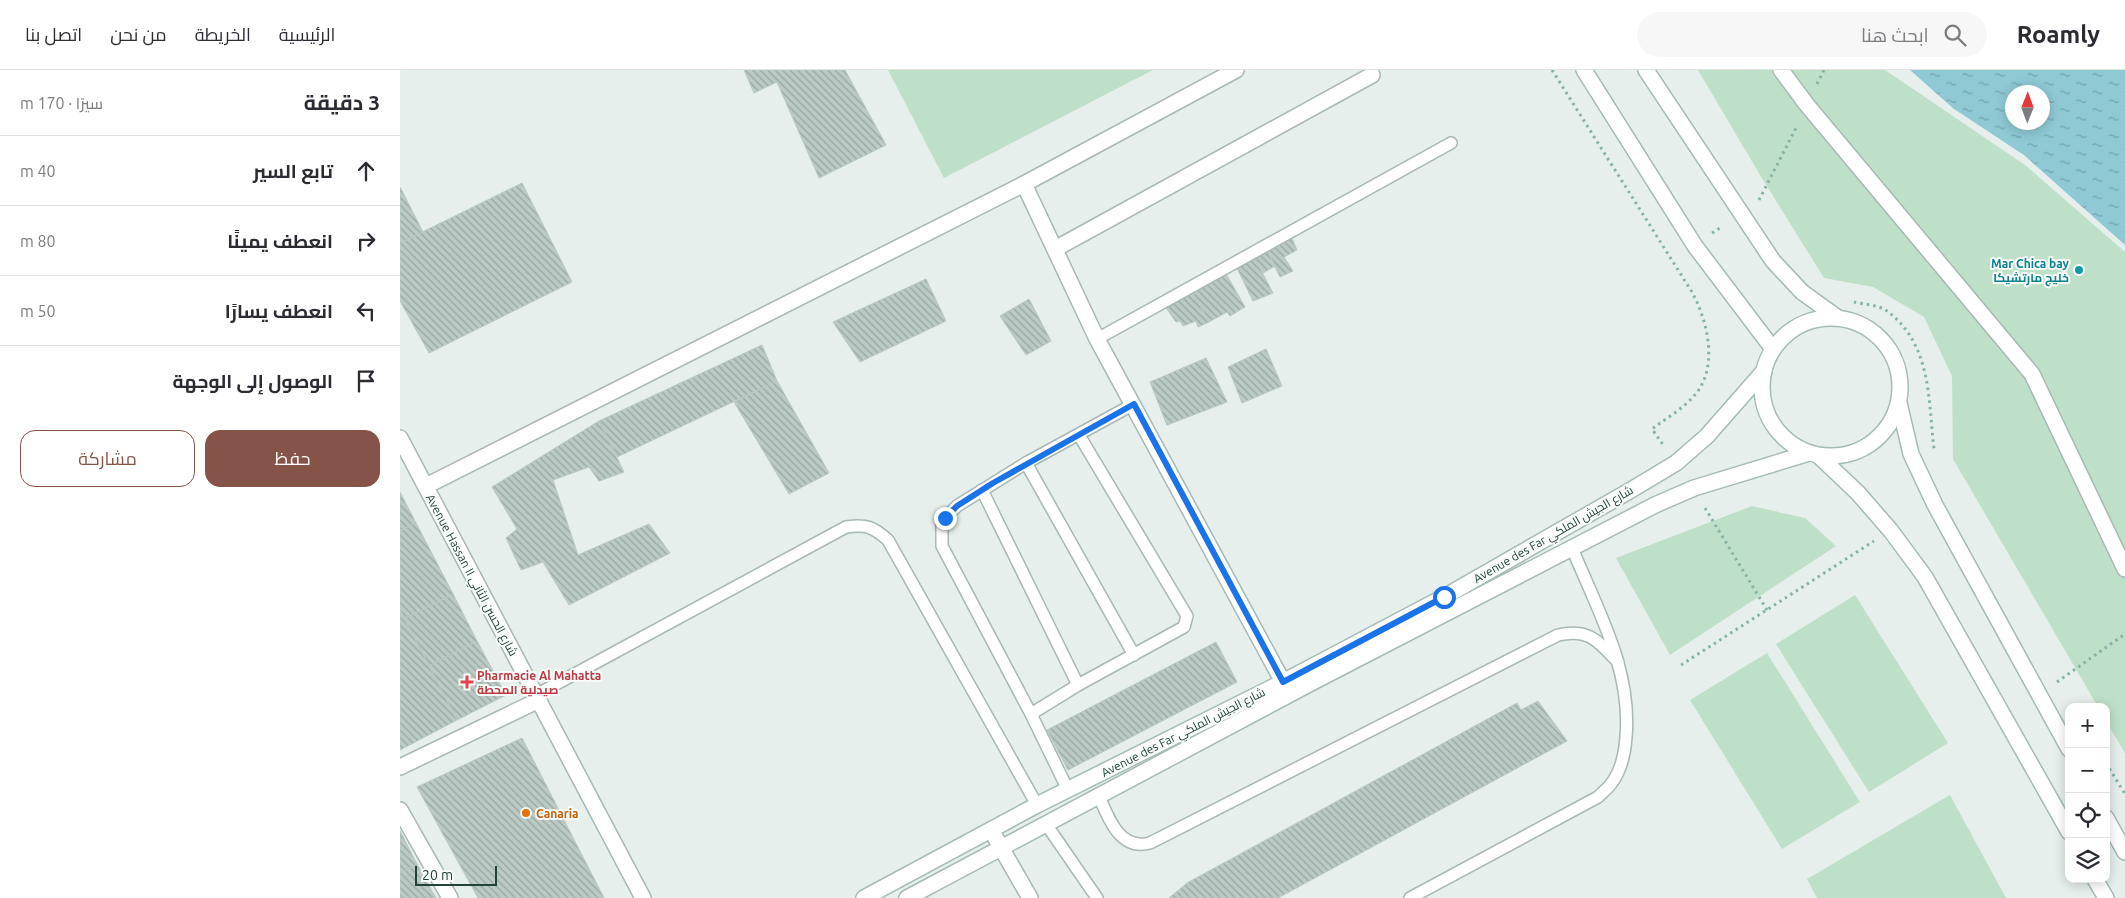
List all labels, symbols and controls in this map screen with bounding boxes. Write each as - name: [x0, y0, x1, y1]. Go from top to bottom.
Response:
- search box: [1637, 12, 1987, 57]
- icon: search: [1941, 21, 1969, 49]
- text: Roamly: [2017, 21, 2100, 48]
- text: اتصل بنا: [25, 24, 82, 44]
- text: من نحن: [110, 24, 167, 44]
- text: الخريطة: [195, 24, 251, 44]
- text: الرئيسية: [279, 24, 335, 44]
- text: ابحث هنا: [1861, 24, 1929, 46]
- north arrow: [2005, 85, 2050, 130]
- text: 3 دقيقة: [304, 90, 380, 114]
- text: سيرًا · 170 m: [20, 94, 103, 112]
- icon: ahead: [352, 157, 380, 185]
- text: تابع السير: [253, 160, 333, 182]
- text: 40 m: [20, 162, 56, 180]
- icon: right: [352, 227, 380, 255]
- text: انعطف يمينًا: [227, 230, 333, 252]
- text: 80 m: [20, 232, 56, 250]
- place label: Mar Chica bay خليج مارتشيكا: [1991, 257, 2070, 287]
- marker: Mar Chica bay خليج مارتشيكا: [2073, 264, 2085, 276]
- icon: left: [352, 297, 380, 325]
- text: انعطف يسارًا: [225, 300, 333, 322]
- text: 50 m: [20, 302, 56, 320]
- icon: arrive: [352, 367, 380, 395]
- text: الوصول إلى الوجهة: [173, 370, 333, 392]
- button: مشاركة: [20, 430, 195, 487]
- button: حفظ: [205, 430, 380, 487]
- street label: Avenue des Far شارع الجيش الملكي: [1471, 483, 1637, 589]
- street label: Avenue Hassan II شارع الحسن الثاني: [420, 492, 520, 660]
- route end: [934, 507, 957, 530]
- route start: [1433, 586, 1456, 609]
- place label: Pharmacie Al Mahatta صيدلية المحطة: [477, 669, 601, 697]
- marker: Pharmacie Al Mahatta صيدلية المحطة: [461, 676, 473, 688]
- street label: Avenue des Far شارع الجيش الملكي: [1099, 685, 1269, 783]
- map controls: [2065, 703, 2110, 883]
- button: +: [2065, 703, 2110, 748]
- button: −: [2065, 748, 2110, 793]
- button: locate: [2065, 793, 2110, 838]
- marker: Canaria: [520, 807, 532, 819]
- place label: Canaria: [536, 807, 579, 820]
- button: layers: [2065, 838, 2110, 883]
- scale bar: [415, 863, 498, 886]
- text: 20 m: [422, 867, 453, 883]

